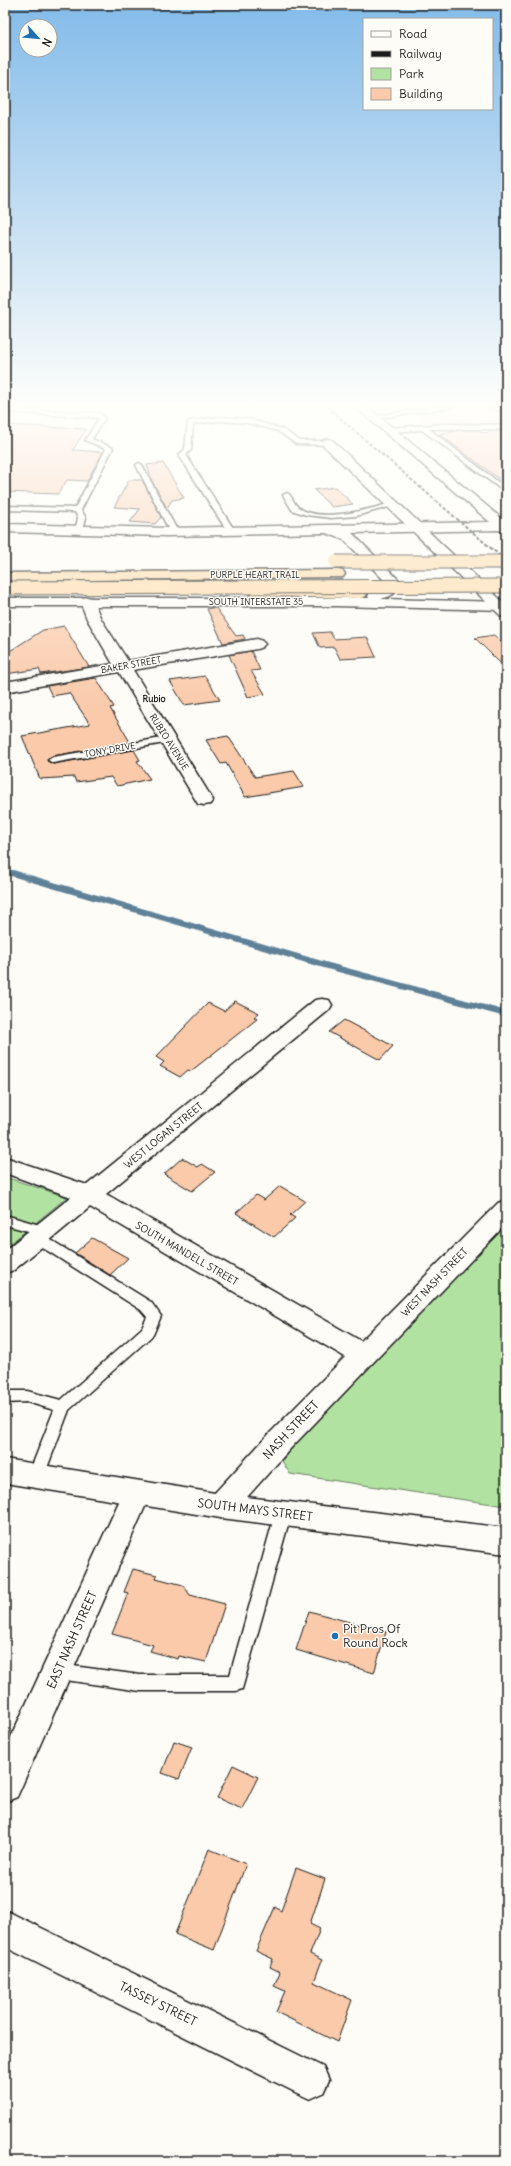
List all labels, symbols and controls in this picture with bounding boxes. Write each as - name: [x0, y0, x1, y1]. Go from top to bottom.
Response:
- north arrow: [18, 18, 58, 58]
- legend: [363, 18, 493, 110]
- text: Road: [399, 26, 427, 41]
- text: N: [39, 36, 55, 49]
- text: Railway: [399, 46, 442, 61]
- text: Park: [399, 66, 424, 81]
- text: Building: [399, 86, 443, 101]
- street label: PURPLE HEART TRAIL: [210, 569, 300, 580]
- street label: SOUTH INTERSTATE 35: [209, 596, 303, 607]
- street label: BAKER STREET: [100, 654, 162, 675]
- district label: Rubio: [143, 693, 165, 704]
- street label: RUBIO AVENUE: [148, 711, 191, 772]
- street label: TONY DRIVE: [83, 740, 136, 759]
- street label: WEST LOGAN STREET: [121, 1100, 205, 1171]
- street label: SOUTH MANDELL STREET: [133, 1219, 241, 1288]
- street label: WEST NASH STREET: [398, 1245, 471, 1319]
- street label: NASH STREET: [260, 1397, 322, 1462]
- street label: SOUTH MAYS STREET: [197, 1495, 314, 1524]
- street label: EAST NASH STREET: [43, 1589, 100, 1691]
- place label: Pit Pros Of Round Rock: [343, 1621, 408, 1650]
- marker: Pit Pros Of Round Rock: [330, 1631, 340, 1641]
- street label: TASSEY STREET: [117, 1978, 199, 2029]

